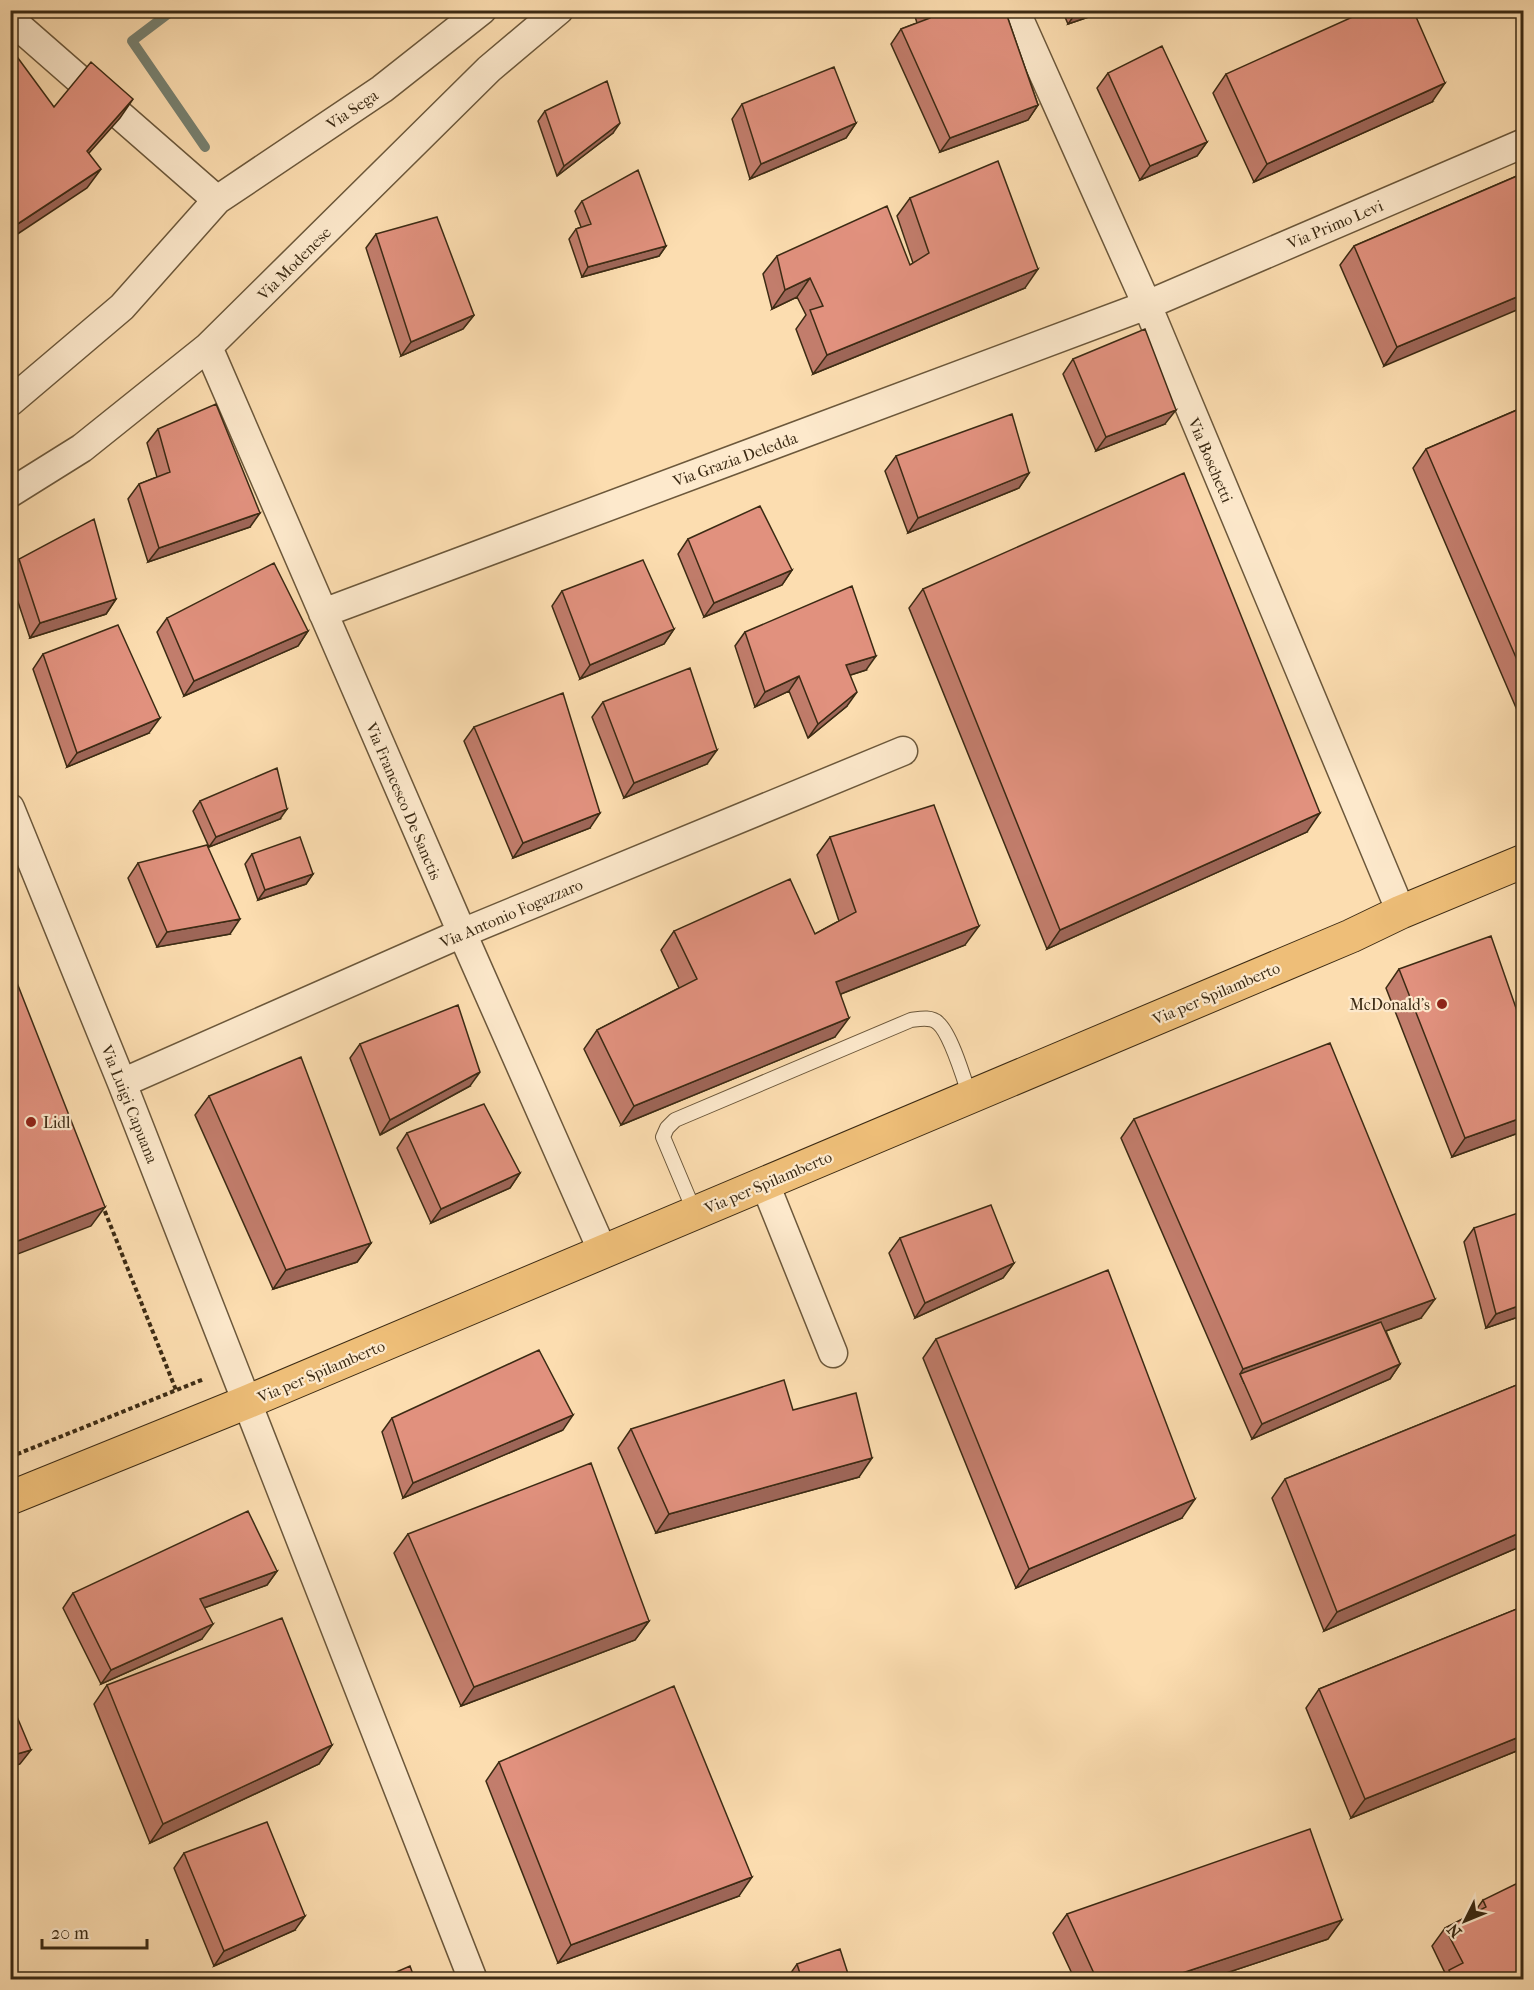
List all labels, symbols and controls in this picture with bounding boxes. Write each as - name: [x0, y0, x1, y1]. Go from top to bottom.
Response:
- street label: Via Sega: [322, 85, 382, 134]
- street label: Via Primo Levi: [1284, 196, 1386, 254]
- street label: Via Modenese: [253, 223, 335, 305]
- street label: Via Boschetti: [1184, 414, 1237, 506]
- street label: Via Grazia Deledda: [669, 428, 801, 491]
- street label: Via Francesco De Sanctis: [361, 719, 445, 883]
- street label: Via Antonio Fogazzaro: [436, 875, 586, 953]
- street label: Via per Spilamberto: [1149, 958, 1283, 1029]
- place label: McDonald's: [1349, 995, 1430, 1014]
- marker: McDonald's: [1435, 997, 1449, 1011]
- street label: Via Luigi Capuana: [97, 1041, 162, 1167]
- place label: Lidl: [43, 1113, 71, 1132]
- marker: Lidl: [24, 1115, 38, 1129]
- street label: Via per Spilamberto: [701, 1147, 835, 1218]
- street label: Via per Spilamberto: [254, 1336, 388, 1407]
- north arrow: [1435, 1891, 1495, 1951]
- scale bar: [42, 1912, 147, 1950]
- text: N: [1443, 1919, 1465, 1942]
- text: 20 m: [51, 1923, 89, 1944]

